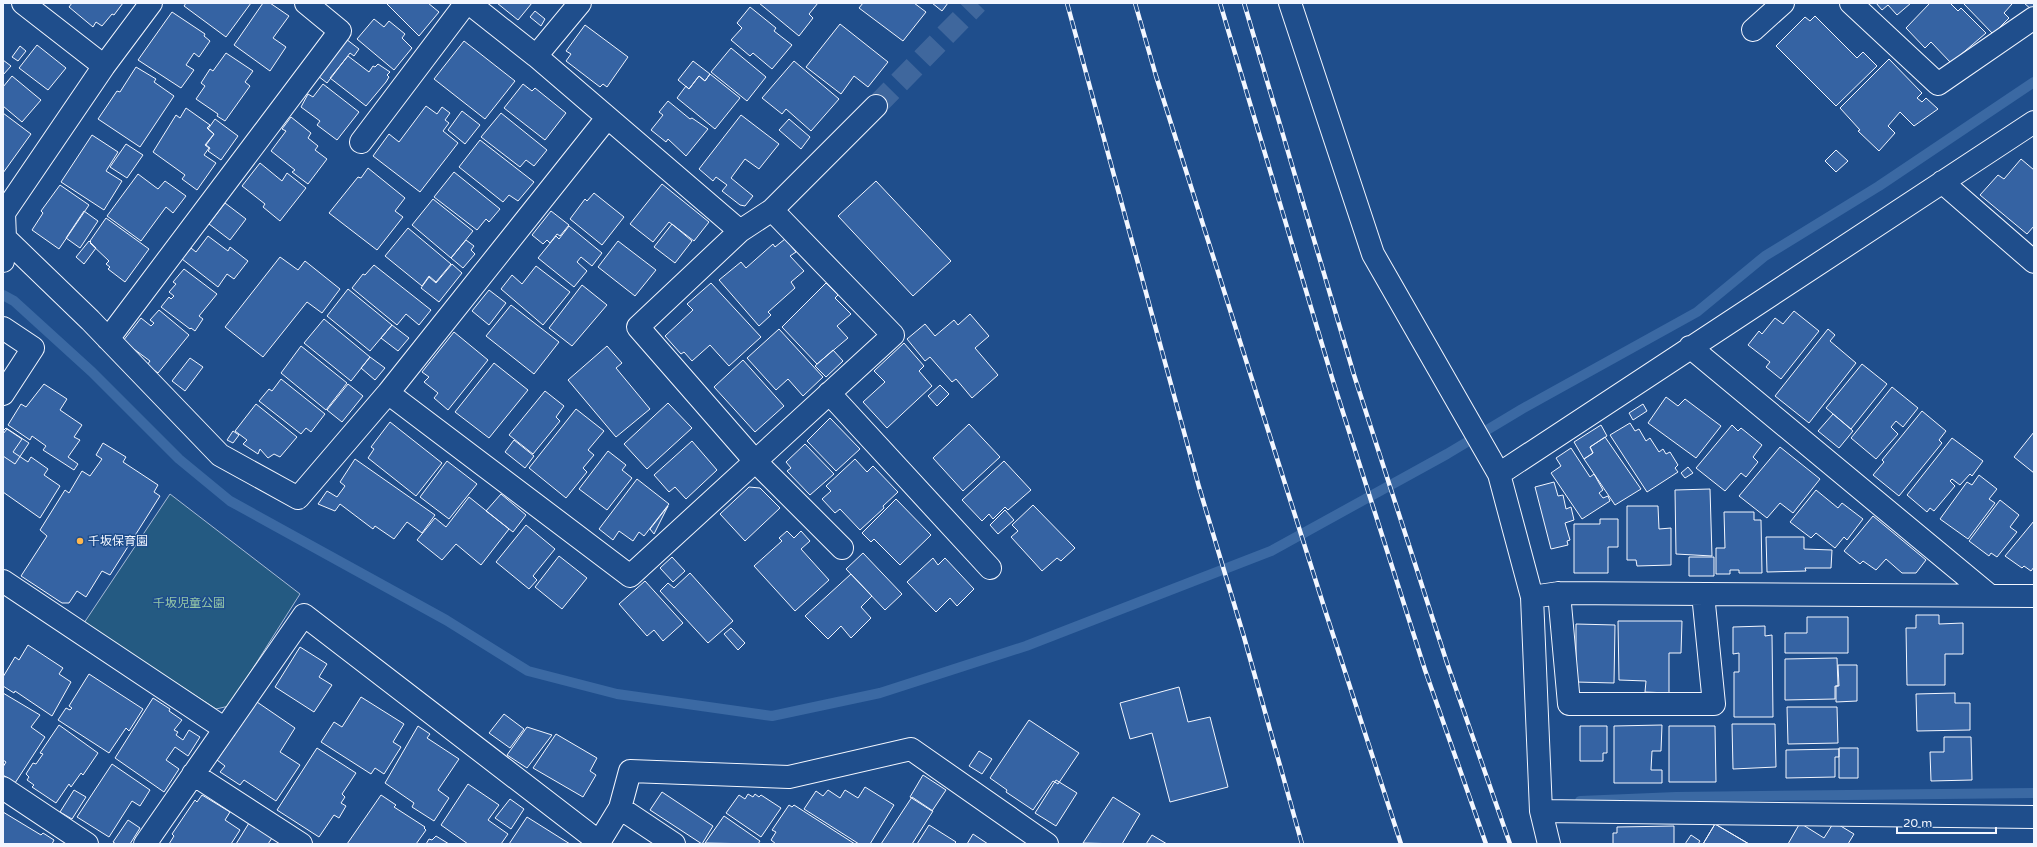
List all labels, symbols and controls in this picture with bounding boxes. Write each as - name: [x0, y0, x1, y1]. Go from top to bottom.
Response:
- place label: 千坂保育園: [88, 534, 148, 548]
- marker: 千坂保育園: [75, 536, 85, 546]
- park label: 千坂児童公園: [153, 596, 225, 610]
- scale bar: [1897, 809, 1996, 835]
- text: 20 m: [1903, 816, 1932, 830]

